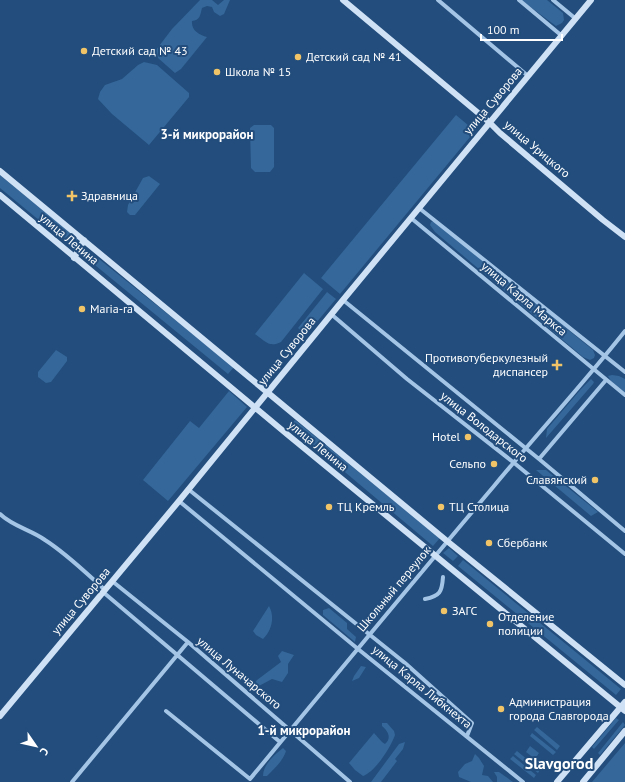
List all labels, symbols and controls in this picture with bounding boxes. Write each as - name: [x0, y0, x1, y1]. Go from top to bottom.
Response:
- scale bar: [481, 16, 562, 42]
- text: 100 m: [487, 22, 520, 37]
- place label: Детский сад № 43: [92, 43, 188, 58]
- marker: Детский сад № 43: [79, 46, 89, 56]
- place label: Детский сад № 41: [306, 49, 402, 64]
- marker: Детский сад № 41: [293, 52, 303, 62]
- place label: Школа № 15: [225, 64, 291, 79]
- street label: улица Суворова: [460, 64, 525, 137]
- marker: Школа № 15: [212, 67, 222, 77]
- street label: улица Урицкого: [501, 117, 573, 181]
- district label: 3-й микрорайон: [160, 126, 254, 143]
- place label: Здравница: [81, 188, 138, 203]
- marker: Здравница: [66, 190, 78, 202]
- street label: улица Ленина: [37, 210, 102, 268]
- street label: улица Карла Маркса: [478, 258, 570, 339]
- place label: Maria-ra: [90, 301, 133, 316]
- marker: Maria-ra: [77, 304, 87, 314]
- street label: улица Суворова: [255, 314, 319, 388]
- place label: Противотуберкулезный диспансер: [425, 350, 548, 379]
- marker: Противотуберкулезный диспансер: [551, 359, 563, 371]
- street label: улица Володарского: [438, 388, 531, 465]
- street label: улица Ленина: [285, 417, 351, 474]
- place label: Hotel: [432, 429, 460, 444]
- marker: Hotel: [463, 432, 473, 442]
- place label: Сельпо: [449, 456, 486, 471]
- marker: Сельпо: [489, 459, 499, 469]
- place label: Славянский: [526, 472, 587, 487]
- marker: Славянский: [590, 475, 600, 485]
- place label: ТЦ Кремль: [337, 499, 395, 514]
- place label: ТЦ Столица: [449, 499, 509, 514]
- marker: ТЦ Кремль: [324, 502, 334, 512]
- marker: ТЦ Столица: [436, 502, 446, 512]
- place label: Сбербанк: [497, 535, 548, 550]
- marker: Сбербанк: [484, 538, 494, 548]
- street label: Школьный переулок: [354, 543, 434, 634]
- street label: улица Суворова: [48, 564, 113, 637]
- place label: ЗАГС: [452, 603, 478, 618]
- marker: ЗАГС: [439, 606, 449, 616]
- place label: Отделение полиции: [498, 609, 554, 638]
- marker: Отделение полиции: [485, 619, 495, 629]
- street label: улица Луначарского: [194, 633, 285, 712]
- street label: улица Карла Либкнехта: [369, 642, 475, 731]
- place label: Администрация города Славгорода: [509, 694, 609, 723]
- marker: Администрация города Славгорода: [496, 704, 506, 714]
- district label: 1-й микрорайон: [257, 722, 351, 739]
- north arrow: [16, 726, 56, 766]
- text: С: [37, 745, 52, 758]
- district label: Slavgorod: [525, 753, 593, 773]

